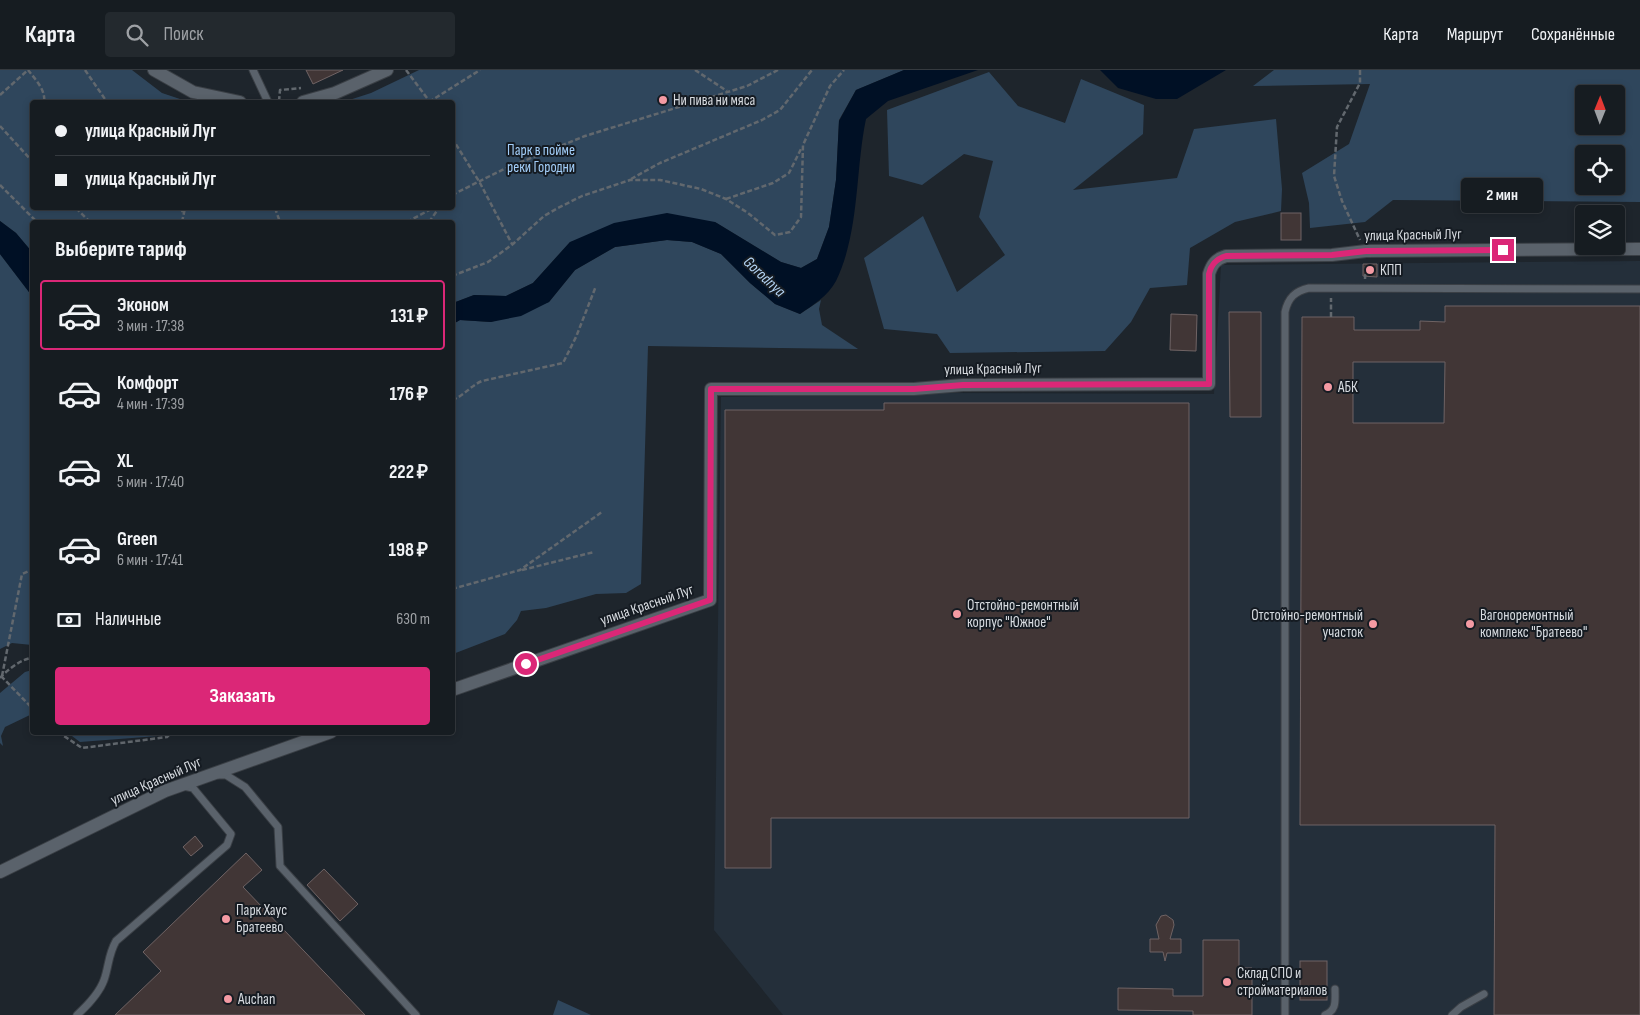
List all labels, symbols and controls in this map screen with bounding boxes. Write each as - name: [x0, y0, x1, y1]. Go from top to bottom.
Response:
- search box: [105, 12, 455, 57]
- text: Карта: [25, 20, 75, 49]
- icon: search: [123, 21, 151, 49]
- text: Поиск: [163, 23, 204, 46]
- text: Карта: [1383, 24, 1419, 45]
- text: Маршрут: [1447, 24, 1503, 45]
- text: Сохранённые: [1531, 24, 1615, 45]
- north arrow: [1575, 85, 1625, 135]
- map controls: [1575, 85, 1625, 255]
- place label: Ни пива ни мяса: [673, 91, 756, 110]
- marker: Ни пива ни мяса: [657, 94, 669, 106]
- text: улица Красный Луг: [85, 120, 216, 143]
- park label: Парк в пойме реки Городни: [507, 141, 575, 177]
- button: locate: [1575, 145, 1625, 195]
- text: улица Красный Луг: [85, 168, 216, 191]
- callout: 2 мин: [1462, 178, 1544, 212]
- text: 2 мин: [1486, 186, 1518, 205]
- button: layers: [1575, 205, 1625, 255]
- street label: улица Красный Луг: [1364, 225, 1462, 245]
- text: Выберите тариф: [55, 236, 187, 263]
- route end: [1492, 239, 1514, 261]
- water label: Gorodnya: [739, 253, 789, 302]
- place label: КПП: [1380, 261, 1402, 280]
- marker: КПП: [1364, 264, 1376, 276]
- icon: car: [57, 293, 102, 338]
- text: Эконом: [117, 294, 169, 317]
- text: 131 ₽: [391, 305, 428, 328]
- text: 3 мин · 17:38: [117, 317, 184, 336]
- street label: улица Красный Луг: [944, 359, 1042, 379]
- icon: car: [57, 371, 102, 416]
- text: Комфорт: [117, 372, 179, 395]
- place label: АБК: [1337, 378, 1358, 397]
- marker: АБК: [1322, 381, 1334, 393]
- text: 176 ₽: [389, 383, 428, 406]
- text: 4 мин · 17:39: [117, 395, 184, 414]
- icon: car: [57, 449, 102, 494]
- text: XL: [117, 450, 133, 473]
- text: 222 ₽: [389, 461, 428, 484]
- text: 5 мин · 17:40: [117, 473, 184, 492]
- icon: car: [57, 527, 102, 572]
- text: Green: [117, 528, 157, 551]
- text: 198 ₽: [389, 539, 428, 562]
- text: 6 мин · 17:41: [117, 551, 183, 570]
- street label: улица Красный Луг: [598, 580, 697, 630]
- place label: Отстойно-ремонтный корпус "Южное": [967, 596, 1079, 632]
- icon: cash: [55, 606, 83, 634]
- place label: Отстойно-ремонтный участок: [1251, 606, 1363, 642]
- place label: Вагоноремонтный комплекс "Братеево": [1480, 606, 1587, 642]
- text: Наличные: [95, 608, 161, 631]
- marker: Отстойно-ремонтный корпус "Южное": [951, 608, 963, 620]
- text: 630 m: [396, 610, 430, 629]
- marker: Отстойно-ремонтный участок: [1367, 618, 1379, 630]
- marker: Вагоноремонтный комплекс "Братеево": [1464, 618, 1476, 630]
- route start: [515, 653, 537, 675]
- button: Заказать: [55, 667, 430, 725]
- street label: улица Красный Луг: [108, 752, 205, 810]
- place label: Парк Хаус Братеево: [236, 901, 287, 937]
- marker: Парк Хаус Братеево: [220, 913, 232, 925]
- place label: Склад СПО и стройматериалов: [1237, 964, 1327, 1000]
- marker: Склад СПО и стройматериалов: [1221, 976, 1233, 988]
- place label: Auchan: [237, 990, 275, 1009]
- marker: Auchan: [222, 993, 234, 1005]

